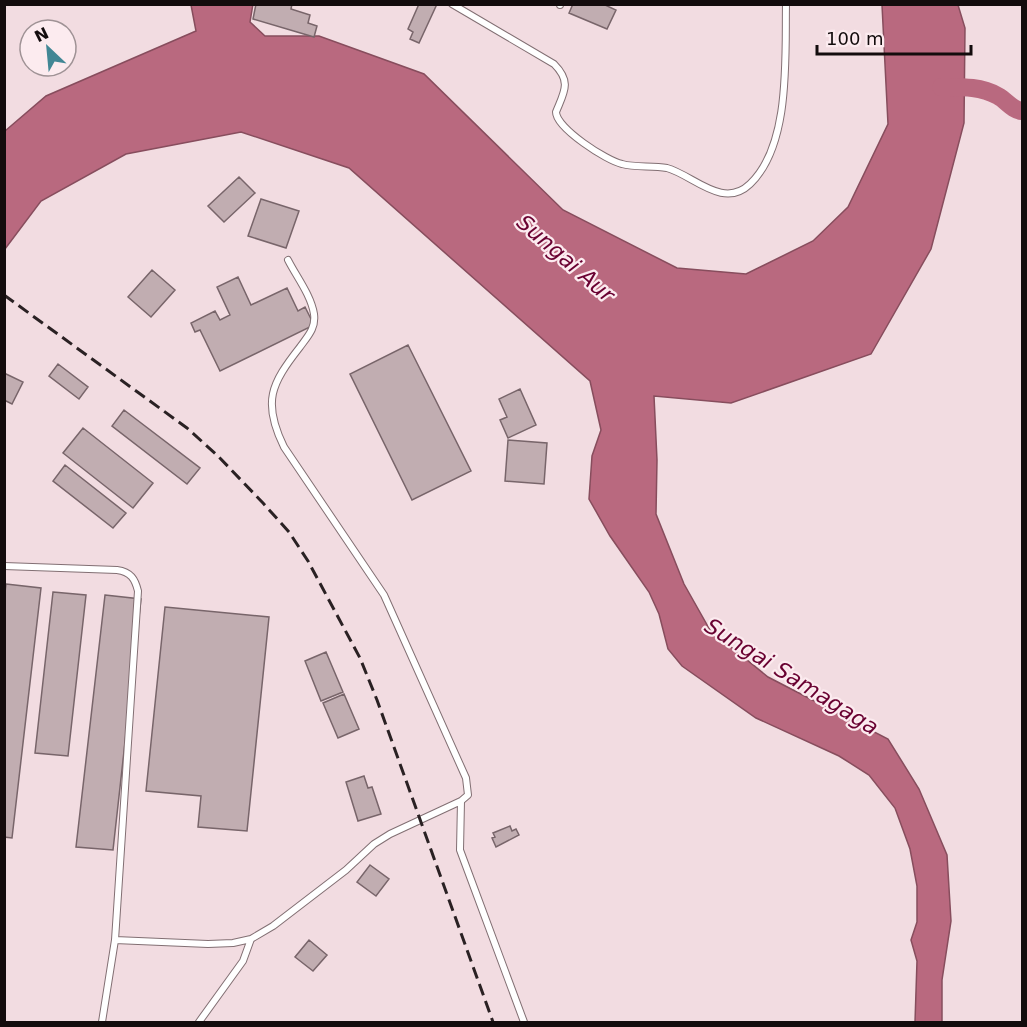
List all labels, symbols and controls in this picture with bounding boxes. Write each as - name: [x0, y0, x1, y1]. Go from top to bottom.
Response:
- north arrow: [18, 18, 78, 78]
- scale bar: [817, 18, 972, 56]
- text: N: [31, 23, 52, 46]
- text: 100 m: [826, 28, 884, 49]
- water label: Sungai Aur: [512, 209, 621, 309]
- water label: Sungai Samagaga: [700, 613, 883, 740]

